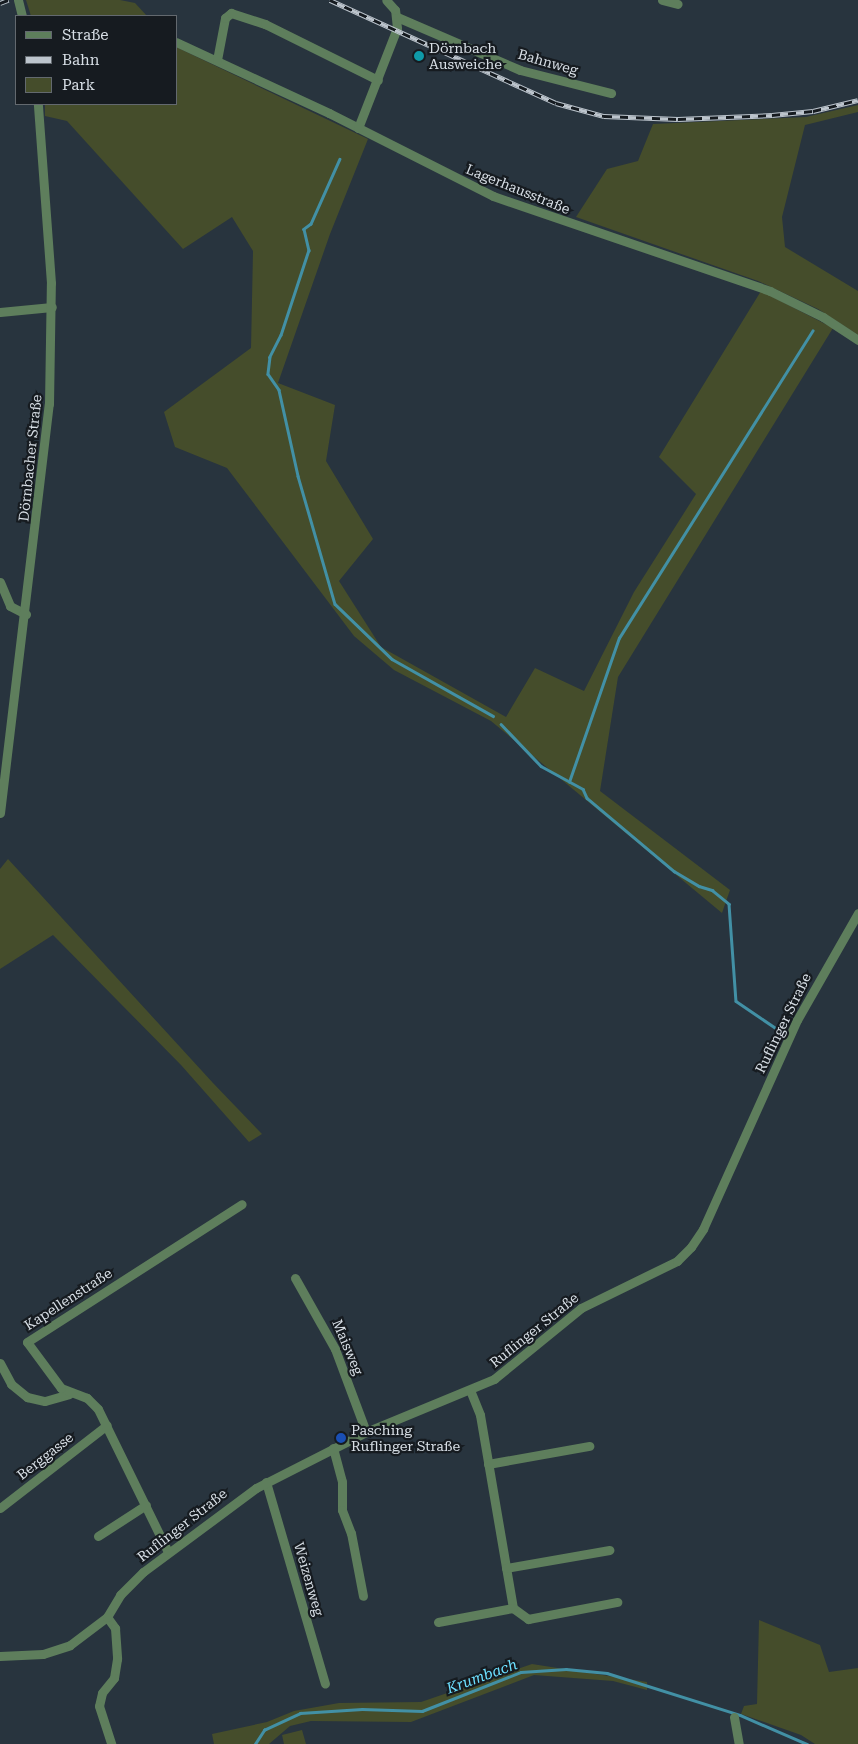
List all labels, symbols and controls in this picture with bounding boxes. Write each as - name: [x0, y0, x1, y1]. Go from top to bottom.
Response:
- legend: [15, 15, 178, 105]
- text: Straße: [62, 26, 109, 44]
- place label: Dörnbach Ausweiche: [429, 40, 502, 72]
- street label: Bahnweg: [516, 45, 580, 79]
- marker: Dörnbach Ausweiche: [413, 50, 425, 62]
- text: Bahn: [62, 51, 99, 69]
- text: Park: [62, 76, 95, 94]
- street label: Lagerhausstraße: [463, 160, 573, 218]
- street label: Dörnbacher Straße: [15, 394, 45, 522]
- street label: Ruflinger Straße: [752, 970, 814, 1076]
- street label: Kapellenstraße: [21, 1264, 115, 1334]
- street label: Ruflinger Straße: [486, 1289, 582, 1371]
- street label: Maisweg: [329, 1317, 367, 1377]
- place label: Pasching Ruflinger Straße: [351, 1422, 460, 1454]
- street label: Berggasse: [13, 1429, 77, 1483]
- marker: Pasching Ruflinger Straße: [335, 1432, 347, 1444]
- street label: Ruflinger Straße: [134, 1485, 230, 1565]
- street label: Weizenweg: [290, 1540, 328, 1618]
- water label: Krumbach: [444, 1656, 520, 1698]

